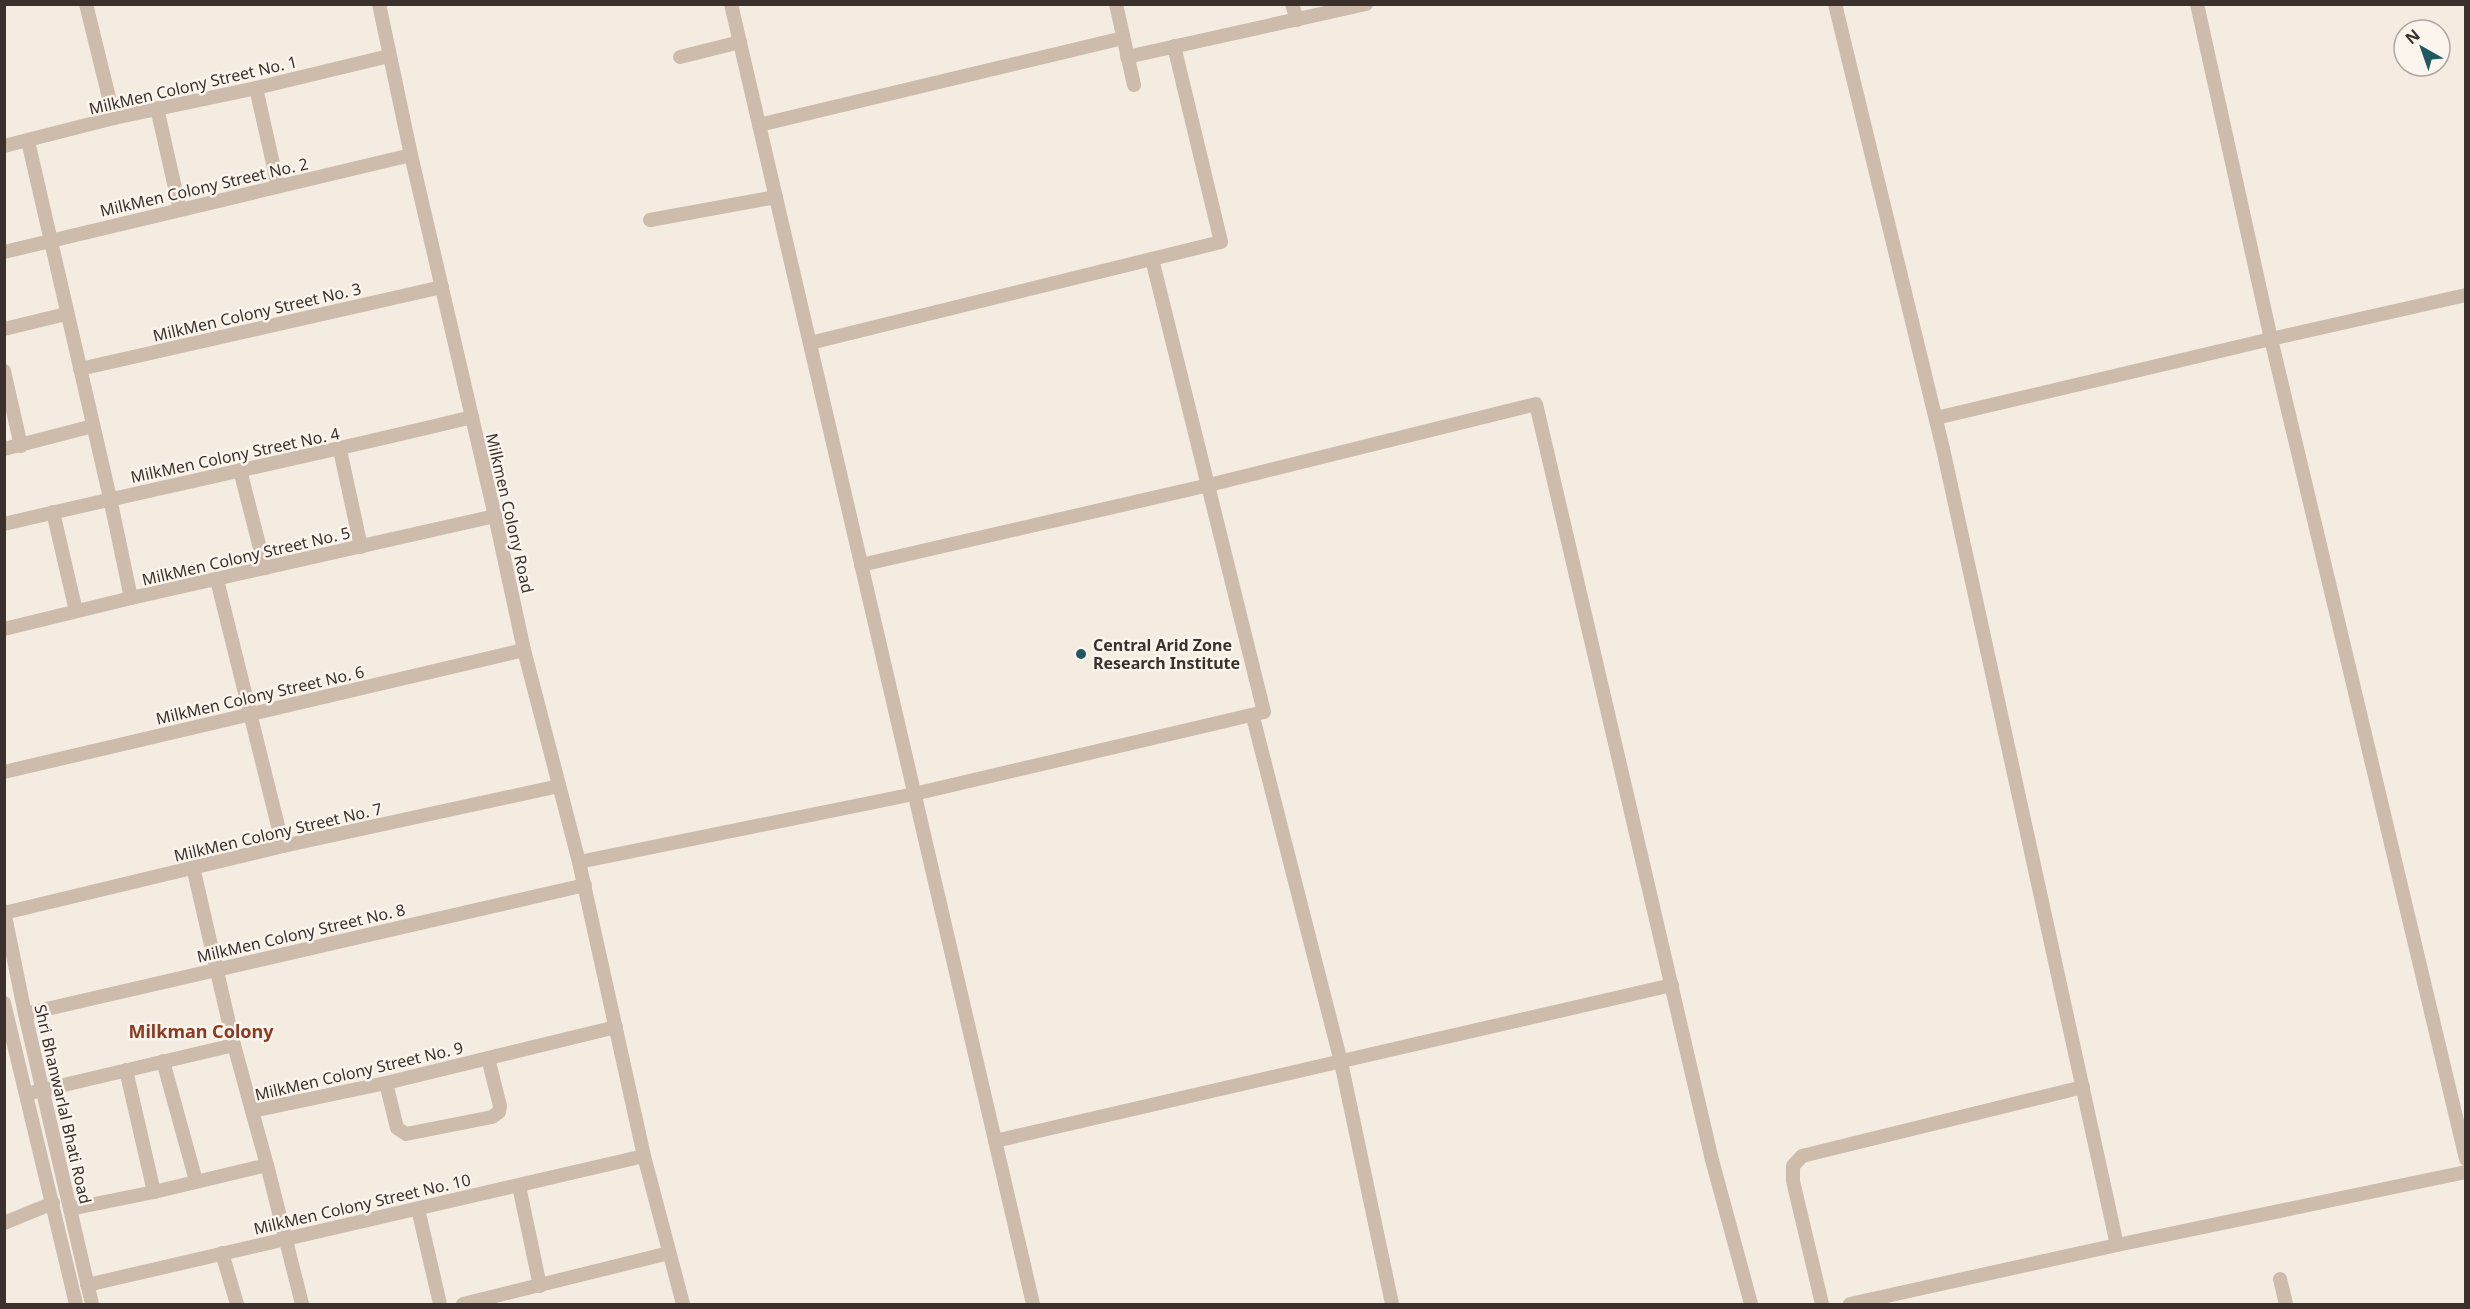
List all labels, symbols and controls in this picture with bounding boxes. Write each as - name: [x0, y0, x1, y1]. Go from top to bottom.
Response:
- north arrow: [2392, 18, 2452, 78]
- text: N: [2400, 24, 2424, 49]
- street label: MilkMen Colony Street No. 1: [87, 50, 299, 120]
- street label: MilkMen Colony Street No. 2: [98, 152, 310, 222]
- street label: MilkMen Colony Street No. 3: [151, 277, 363, 347]
- street label: MilkMen Colony Street No. 4: [129, 422, 341, 488]
- street label: Milkmen Colony Road: [481, 431, 539, 595]
- street label: MilkMen Colony Street No. 5: [140, 521, 352, 591]
- place label: Central Arid Zone Research Institute: [1093, 634, 1240, 674]
- marker: Central Arid Zone Research Institute: [1074, 647, 1088, 661]
- street label: MilkMen Colony Street No. 6: [154, 660, 366, 730]
- street label: MilkMen Colony Street No. 7: [172, 797, 384, 867]
- street label: MilkMen Colony Street No. 8: [195, 898, 407, 968]
- street label: Shri Bhanwarlal Bhati Road: [29, 1002, 97, 1206]
- district label: Milkman Colony: [129, 1019, 274, 1043]
- street label: MilkMen Colony Street No. 9: [253, 1036, 465, 1106]
- street label: MilkMen Colony Street No. 10: [251, 1168, 473, 1240]

